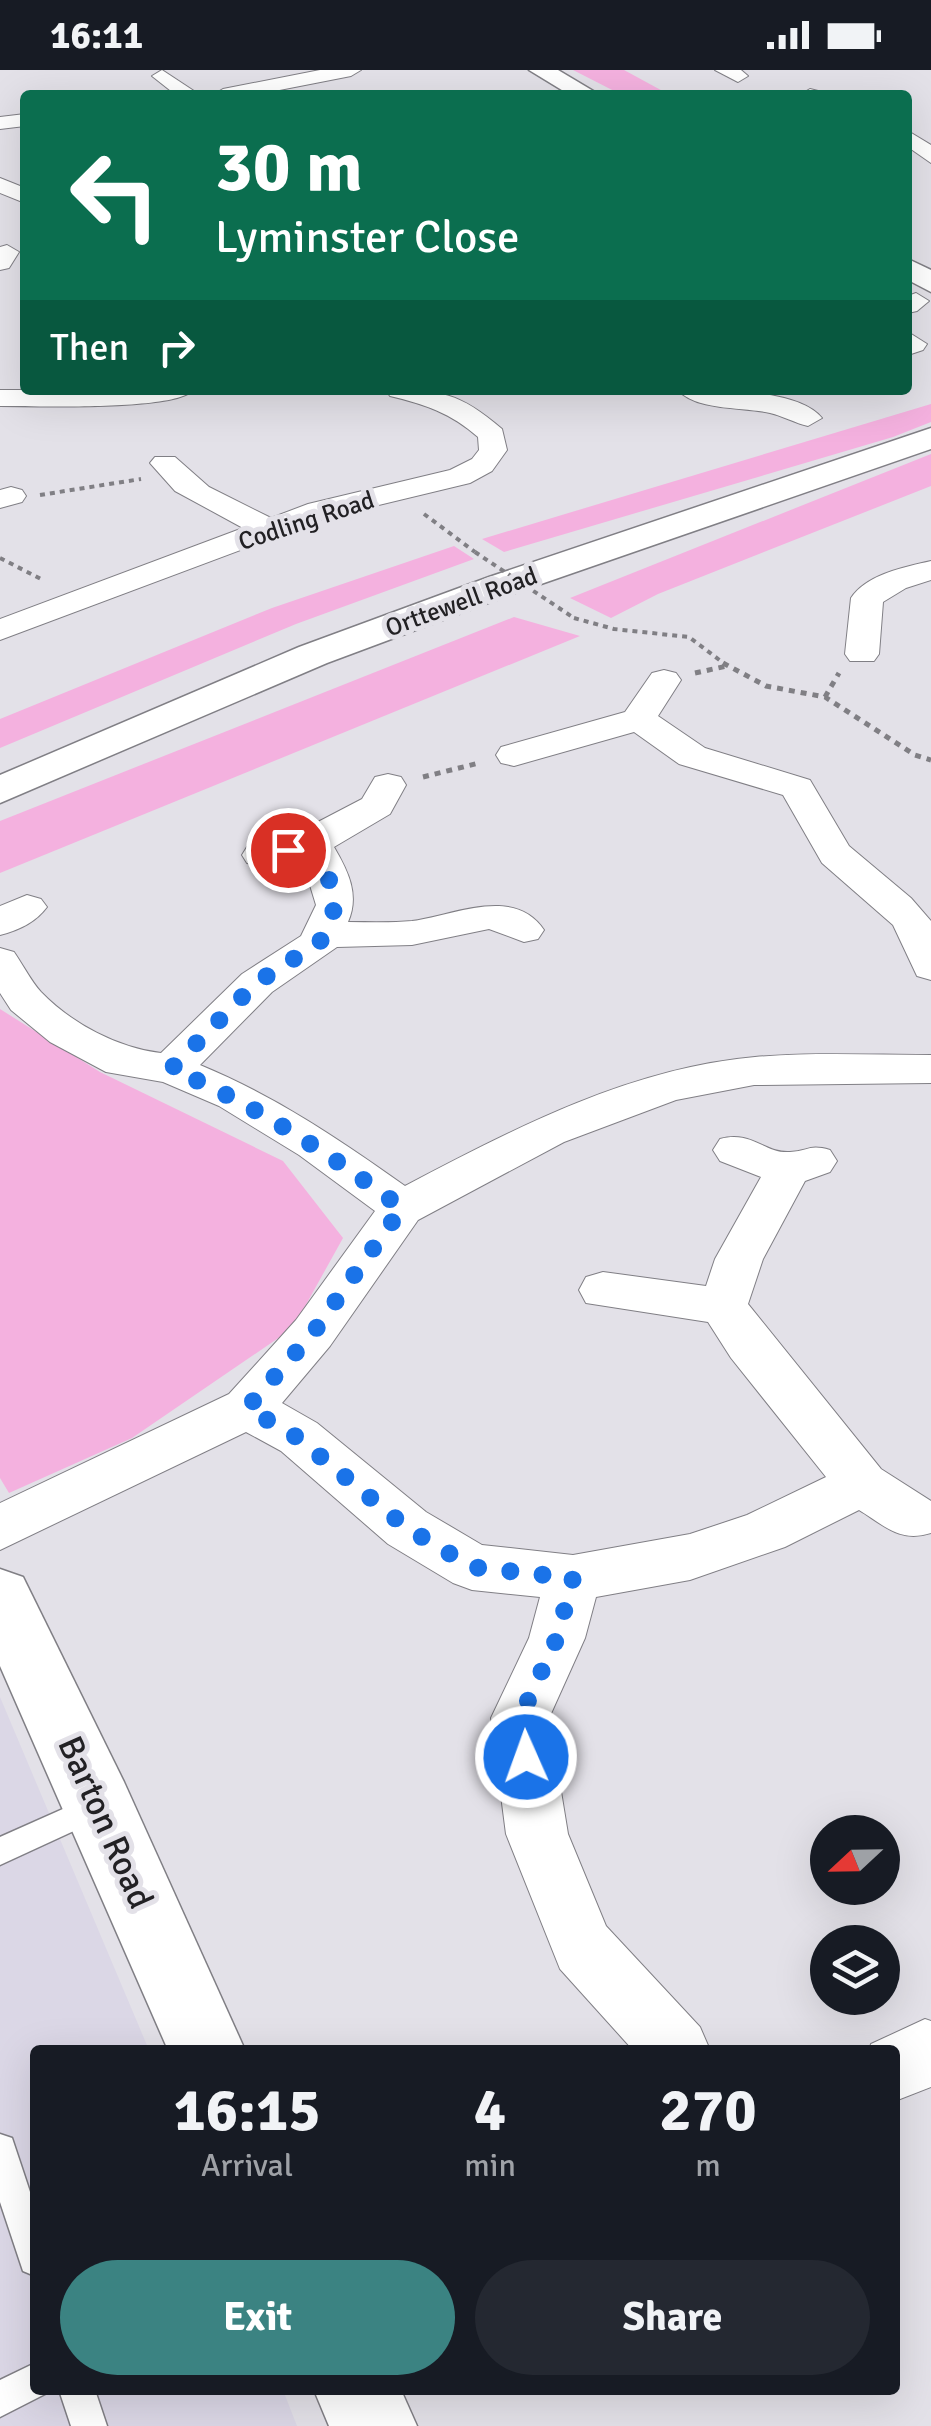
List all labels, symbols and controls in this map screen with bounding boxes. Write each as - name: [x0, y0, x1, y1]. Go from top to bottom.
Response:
- text: 16:11: [50, 12, 143, 59]
- text: 30 m: [215, 124, 363, 210]
- icon: left: [50, 130, 180, 260]
- text: Lyminster Close: [215, 210, 520, 265]
- icon: right: [149, 320, 204, 375]
- text: Then: [50, 324, 129, 371]
- street label: Codling Road: [234, 484, 378, 557]
- street label: Orttewell Road: [381, 560, 541, 643]
- pin: [246, 808, 331, 893]
- icon: arrive: [261, 823, 316, 878]
- position arrow: [474, 1705, 578, 1809]
- street label: Barton Road: [48, 1729, 163, 1915]
- north arrow: [810, 1815, 900, 1905]
- map controls: [810, 1815, 900, 2015]
- button: layers: [810, 1925, 900, 2015]
- text: 16:15: [173, 2074, 321, 2148]
- text: 4: [474, 2074, 506, 2148]
- text: 270: [659, 2074, 757, 2148]
- text: Arrival: [201, 2146, 293, 2185]
- text: min: [464, 2146, 516, 2185]
- text: m: [695, 2146, 721, 2185]
- button: Exit: [60, 2260, 455, 2375]
- button: Share: [475, 2260, 870, 2375]

